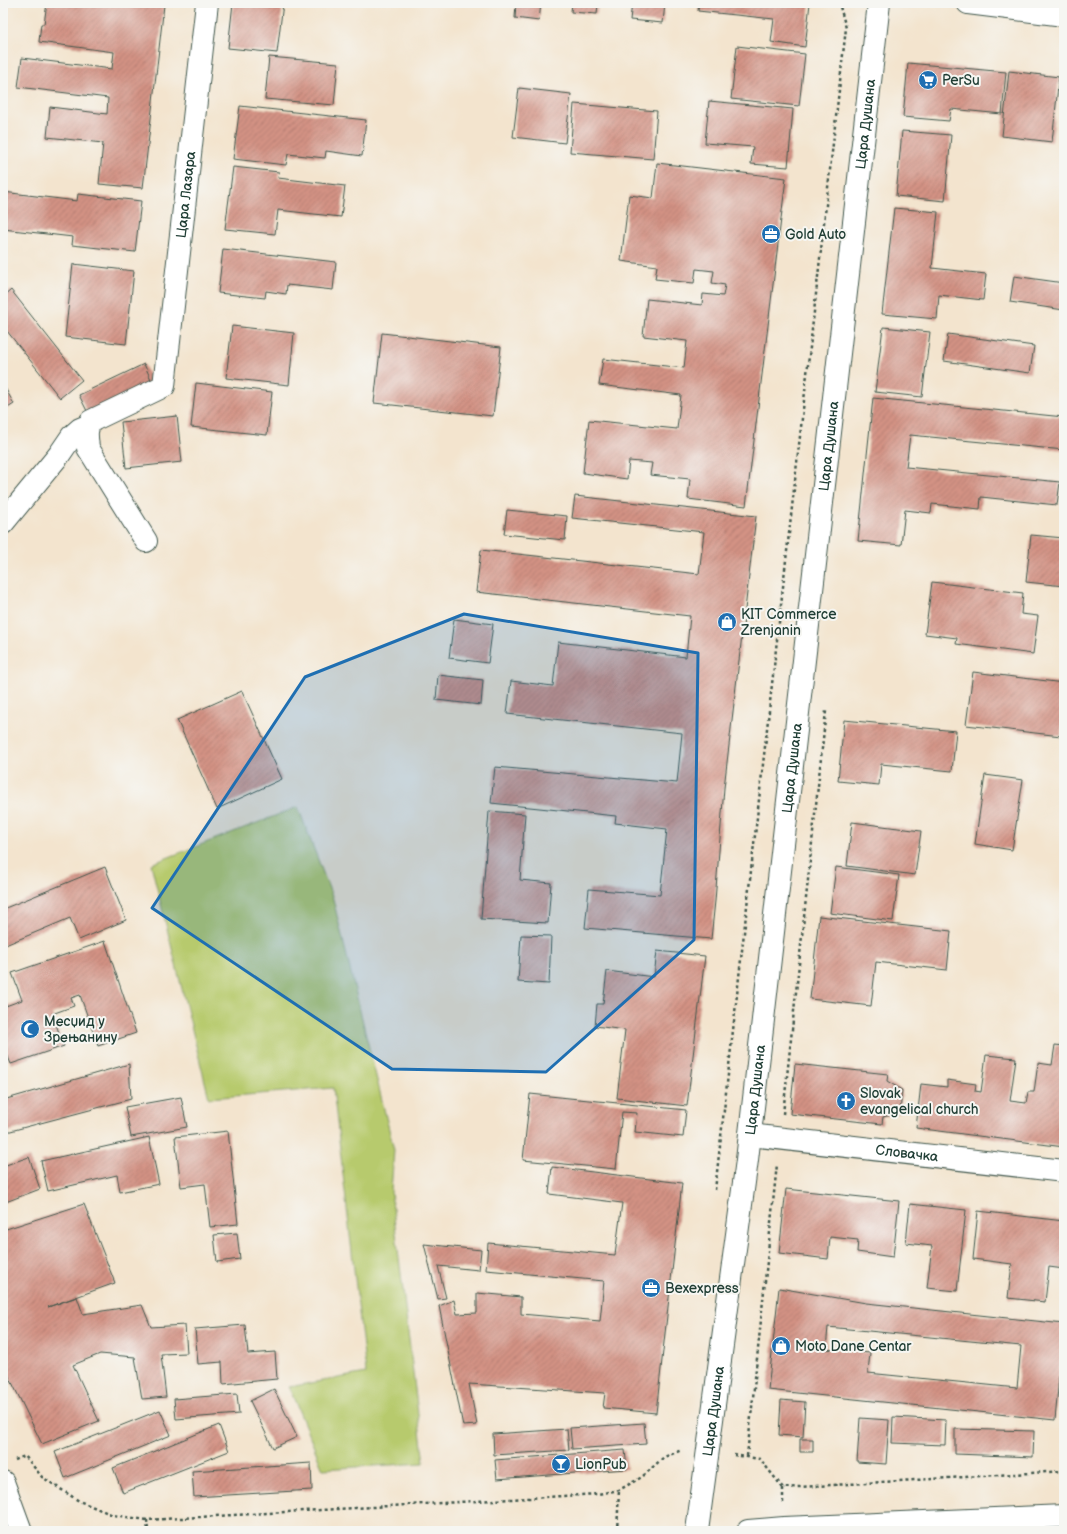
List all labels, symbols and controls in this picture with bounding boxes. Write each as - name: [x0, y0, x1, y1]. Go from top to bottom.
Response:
- supermarket icon: PerSu: [917, 69, 939, 91]
- place label: PerSu: [942, 72, 980, 89]
- street label: Цара Душана: [852, 77, 879, 170]
- street label: Цара Лазара: [173, 150, 199, 239]
- office icon: Gold Auto: [760, 223, 782, 245]
- place label: Gold Auto: [785, 226, 846, 243]
- street label: Цара Душана: [815, 399, 843, 492]
- place label: KIT Commerce Zrenjanin: [740, 606, 836, 639]
- shop icon: KIT Commerce Zrenjanin: [716, 611, 738, 633]
- street label: Цара Душана: [779, 721, 806, 814]
- place label: Месџид у Зрењанину: [44, 1013, 118, 1046]
- mosque icon: Месџид у Зрењанину: [19, 1018, 41, 1040]
- street label: Цара Душана: [742, 1043, 769, 1136]
- place label: Slovak evangelical church: [860, 1085, 979, 1118]
- church icon: Slovak evangelical church: [835, 1090, 857, 1112]
- street label: Словачка: [875, 1141, 940, 1166]
- office icon: Bexexpress: [640, 1277, 662, 1299]
- place label: Bexexpress: [665, 1280, 739, 1297]
- shop icon: Moto Dane Centar: [770, 1335, 792, 1357]
- place label: Moto Dane Centar: [795, 1338, 912, 1355]
- street label: Цара Душана: [699, 1364, 728, 1457]
- bar icon: LionPub: [550, 1453, 572, 1475]
- place label: LionPub: [575, 1456, 627, 1473]

